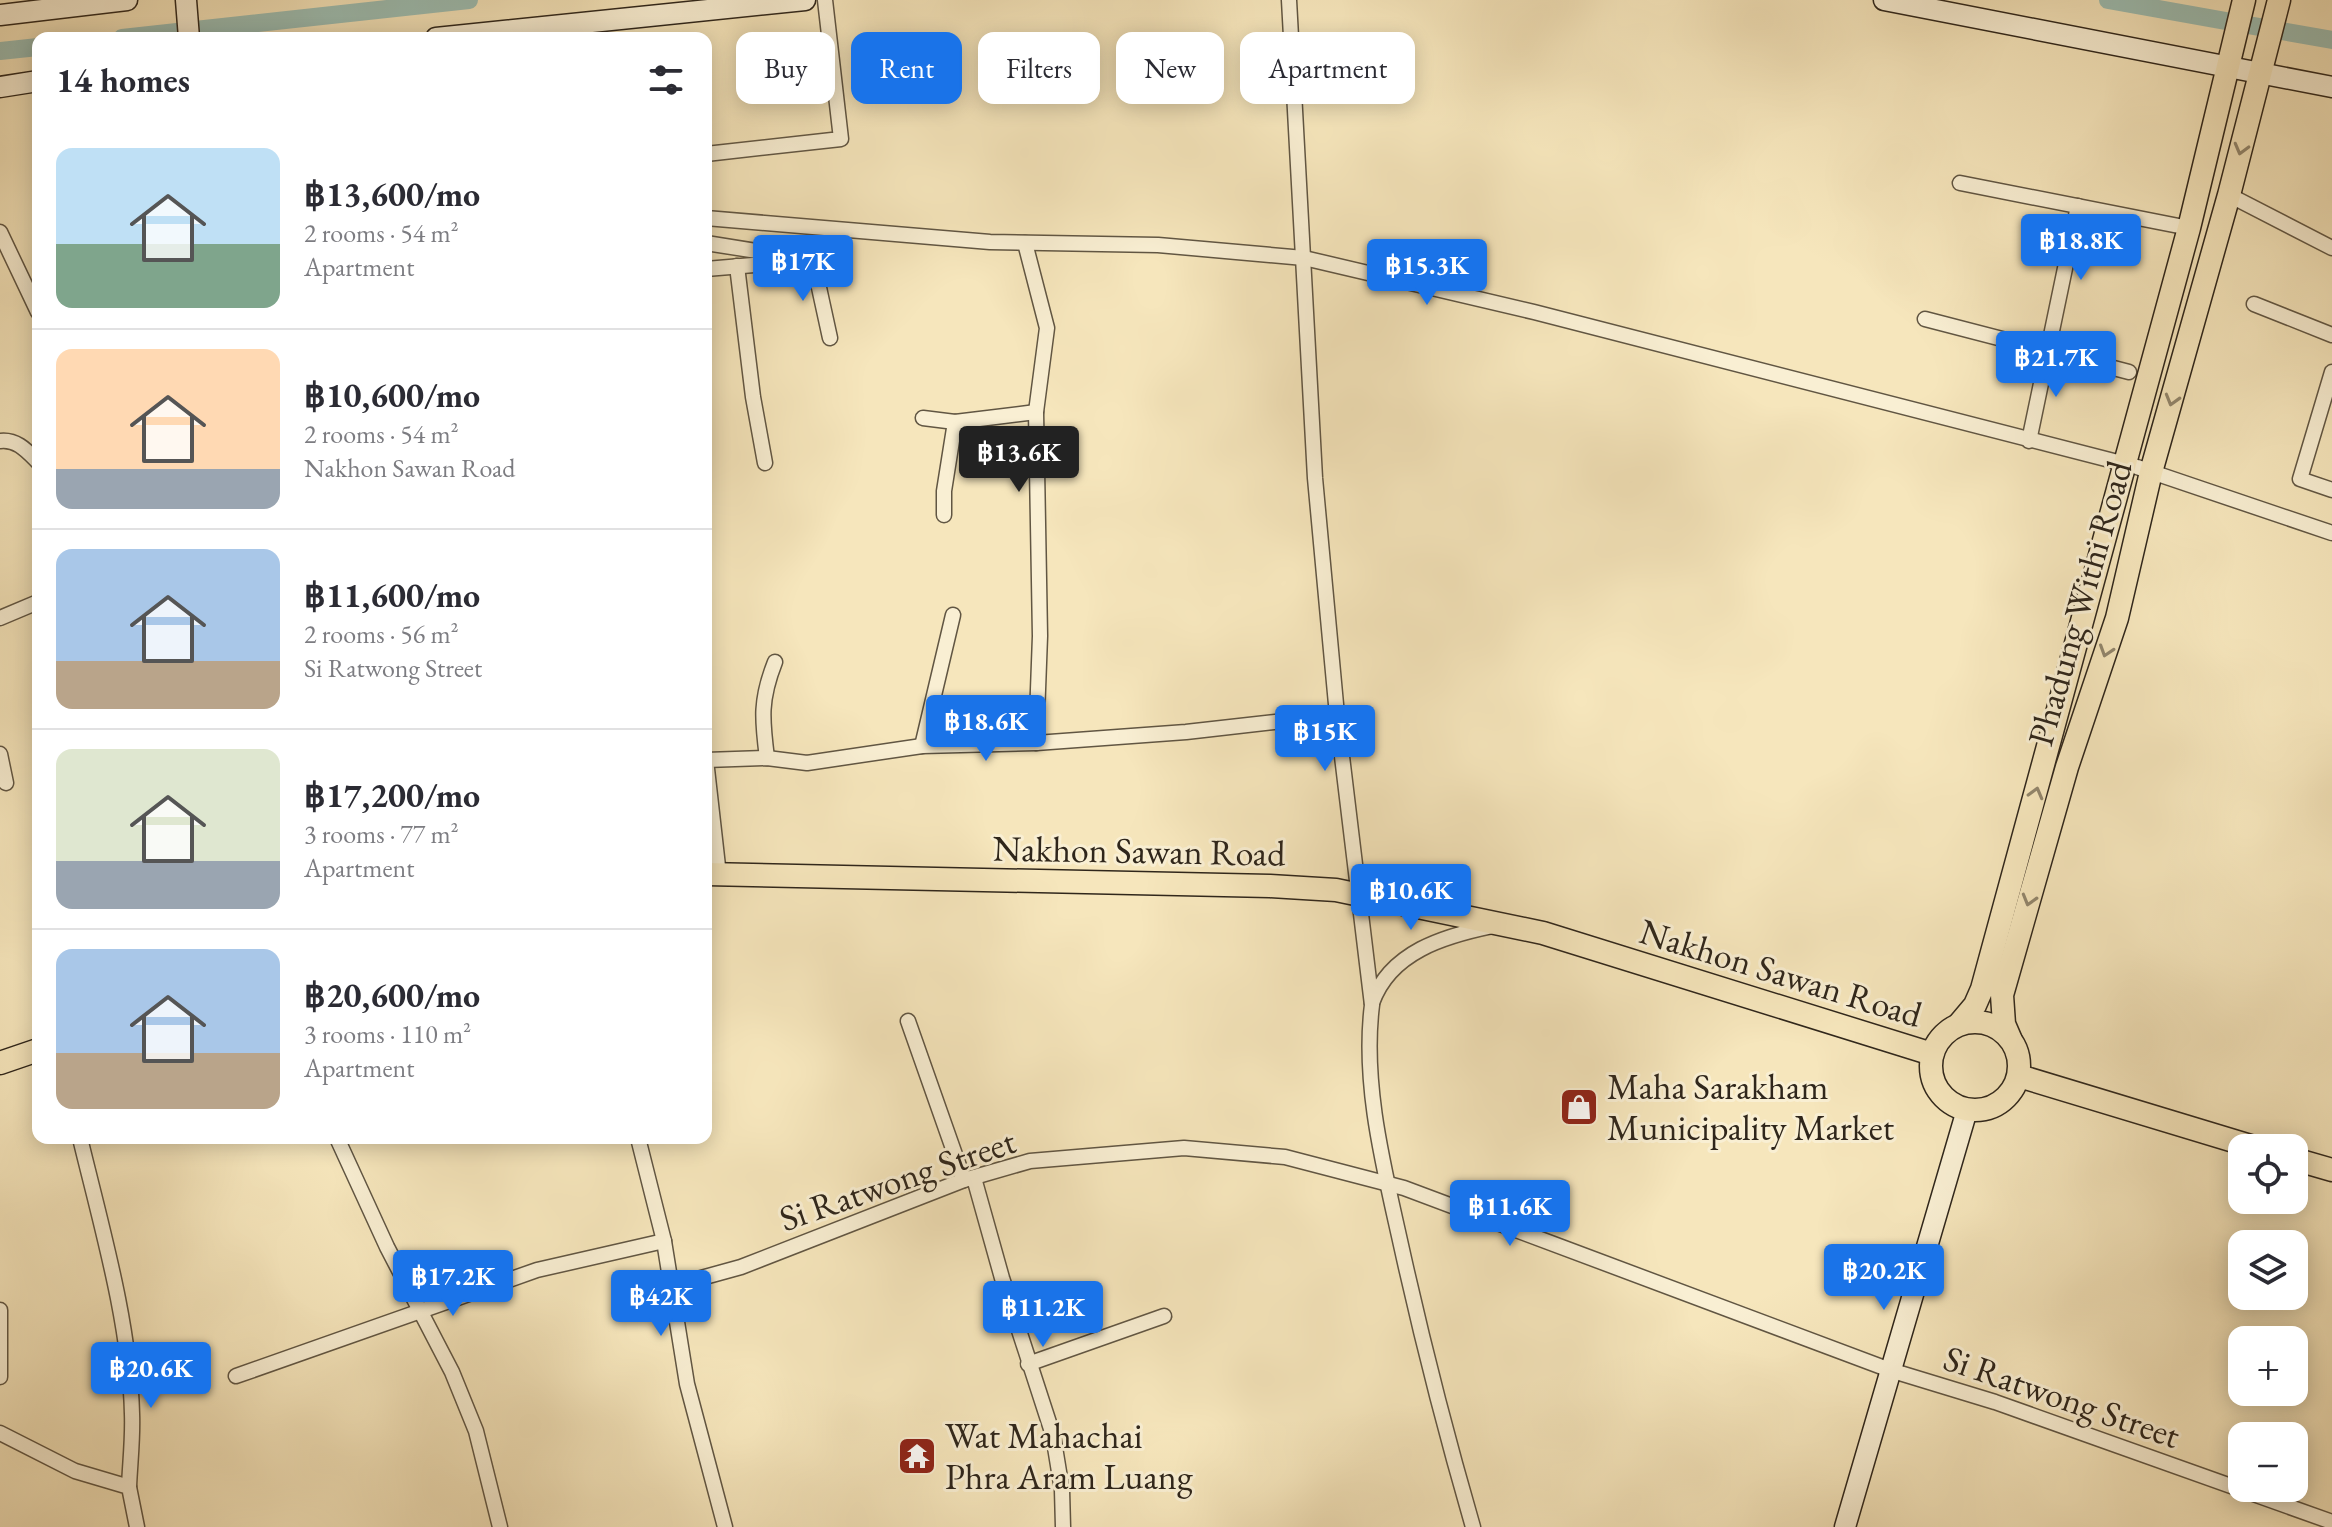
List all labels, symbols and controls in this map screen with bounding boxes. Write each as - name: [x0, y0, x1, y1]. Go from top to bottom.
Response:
- chip: Buy: [736, 32, 835, 104]
- chip: Rent: [851, 32, 962, 104]
- chip: Filters: [978, 32, 1100, 104]
- chip: New: [1116, 32, 1224, 104]
- chip: Apartment: [1240, 32, 1415, 104]
- text: 14 homes: [56, 58, 190, 102]
- icon: filters: [644, 58, 688, 102]
- one-way arrow: [2234, 142, 2250, 156]
- text: ฿13,600/mo: [304, 172, 480, 216]
- icon: home: [120, 180, 216, 276]
- pin: ฿18.8K: [2016, 214, 2146, 282]
- text: 2 rooms · 54 m²: [304, 216, 459, 250]
- text: ฿18.8K: [2039, 223, 2123, 257]
- pin: ฿17K: [756, 235, 850, 303]
- pin: ฿15.3K: [1362, 239, 1492, 307]
- text: ฿17K: [771, 244, 835, 278]
- text: ฿15.3K: [1385, 248, 1469, 282]
- text: Apartment: [304, 250, 414, 284]
- pin: ฿21.7K: [1991, 331, 2121, 399]
- text: ฿21.7K: [2014, 340, 2098, 374]
- text: ฿10,600/mo: [304, 373, 480, 417]
- icon: home: [120, 381, 216, 477]
- one-way arrow: [2164, 392, 2181, 406]
- text: 2 rooms · 54 m²: [304, 417, 459, 451]
- pin: ฿13.6K: [954, 426, 1084, 494]
- text: ฿13.6K: [977, 435, 1061, 469]
- text: Nakhon Sawan Road: [304, 451, 515, 485]
- street label: Phadung Withi Road: [2016, 455, 2143, 751]
- text: ฿11,600/mo: [304, 573, 480, 617]
- icon: home: [120, 581, 216, 677]
- text: 2 rooms · 56 m²: [304, 617, 459, 651]
- one-way arrow: [2099, 644, 2115, 658]
- text: Si Ratwong Street: [304, 651, 482, 685]
- pin: ฿18.6K: [921, 695, 1051, 763]
- text: ฿18.6K: [944, 704, 1028, 738]
- pin: ฿15K: [1278, 705, 1372, 773]
- text: ฿15K: [1293, 714, 1357, 748]
- text: ฿17,200/mo: [304, 773, 480, 817]
- icon: home: [120, 781, 216, 877]
- one-way arrow: [2026, 786, 2043, 800]
- text: 3 rooms · 77 m²: [304, 817, 459, 851]
- street label: Nakhon Sawan Road: [992, 824, 1287, 877]
- text: Apartment: [304, 851, 414, 885]
- pin: ฿10.6K: [1346, 864, 1476, 932]
- text: ฿10.6K: [1369, 873, 1453, 907]
- one-way arrow: [2022, 892, 2039, 906]
- street label: Nakhon Sawan Road: [1634, 907, 1928, 1038]
- text: ฿20,600/mo: [304, 973, 480, 1017]
- icon: home: [120, 981, 216, 1077]
- text: 3 rooms · 110 m²: [304, 1017, 471, 1051]
- text: Apartment: [304, 1051, 414, 1085]
- place label: Maha Sarakham Municipality Market: [1607, 1063, 1895, 1151]
- shop icon: Maha Sarakham Municipality Market: [1558, 1086, 1600, 1128]
- street label: Si Ratwong Street: [773, 1117, 1022, 1242]
- map controls: [2228, 1134, 2308, 1502]
- button: locate: [2228, 1134, 2308, 1214]
- pin: ฿11.6K: [1445, 1180, 1575, 1248]
- text: ฿11.6K: [1468, 1189, 1552, 1223]
- button: layers: [2228, 1230, 2308, 1310]
- pin: ฿20.2K: [1819, 1244, 1949, 1312]
- pin: ฿17.2K: [388, 1250, 518, 1318]
- text: ฿20.2K: [1842, 1253, 1926, 1287]
- text: ฿17.2K: [411, 1259, 495, 1293]
- pin: ฿42K: [614, 1270, 708, 1338]
- text: ฿42K: [629, 1279, 693, 1313]
- pin: ฿11.2K: [978, 1281, 1108, 1349]
- text: ฿11.2K: [1001, 1290, 1085, 1324]
- button: +: [2228, 1326, 2308, 1406]
- street label: Si Ratwong Street: [1938, 1334, 2187, 1459]
- pin: ฿20.6K: [86, 1342, 216, 1410]
- text: ฿20.6K: [109, 1351, 193, 1385]
- place label: Wat Mahachai Phra Aram Luang: [945, 1412, 1193, 1500]
- button: −: [2228, 1422, 2308, 1502]
- temple icon: Wat Mahachai Phra Aram Luang: [896, 1435, 938, 1477]

